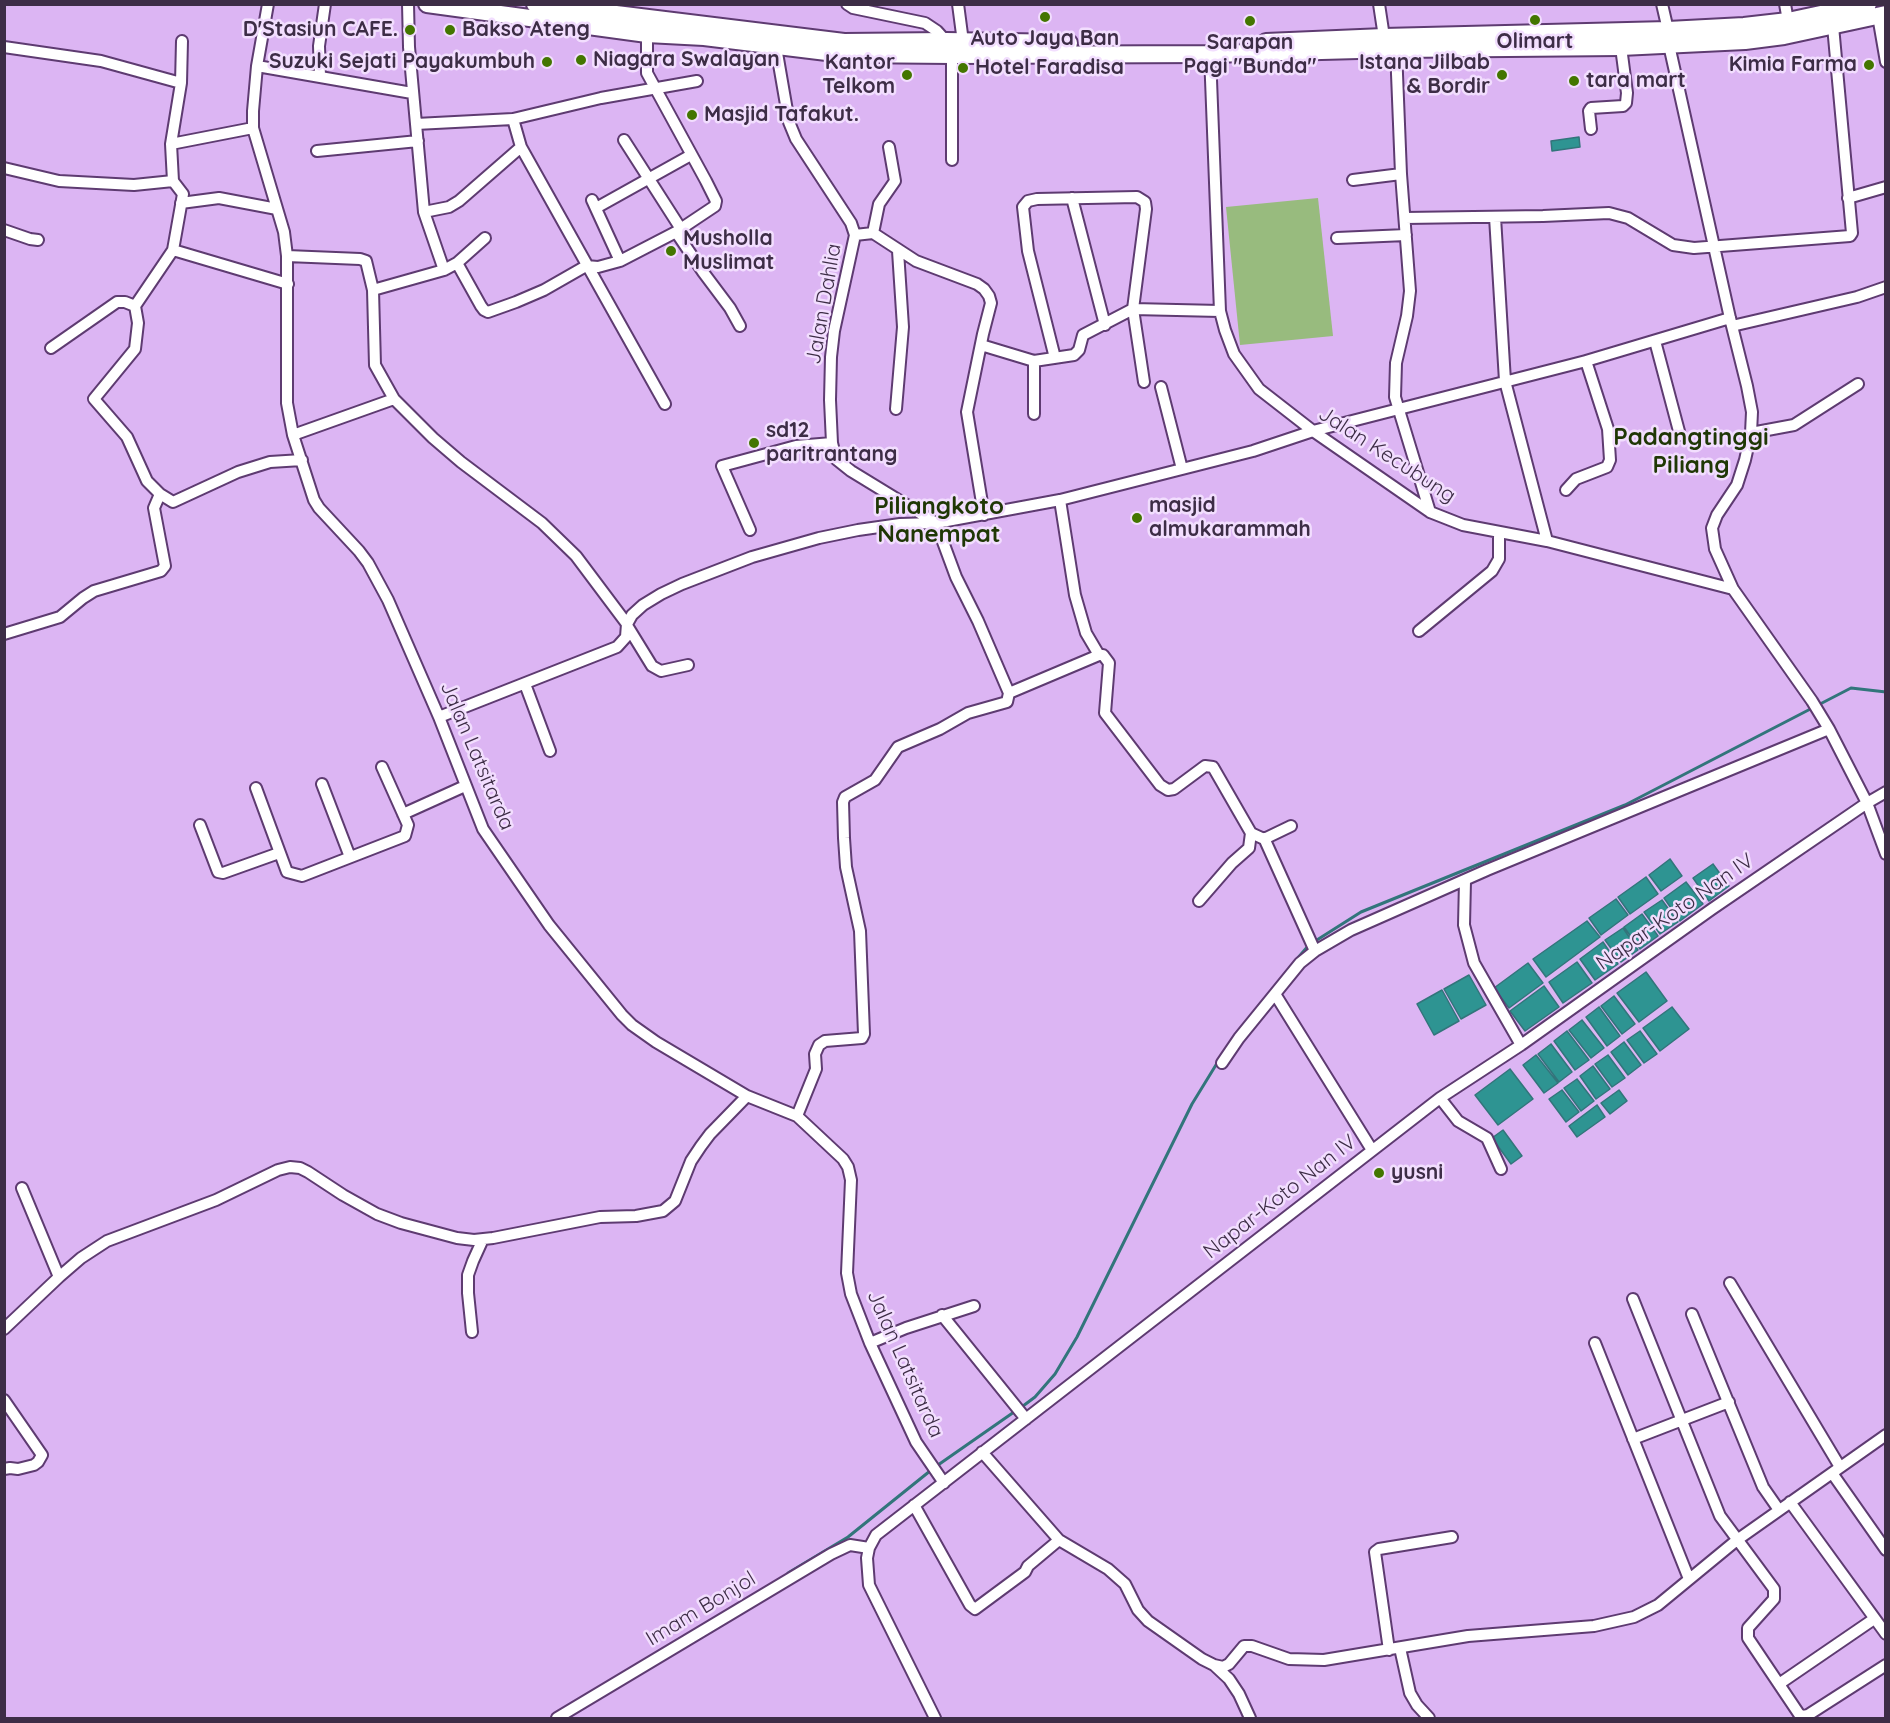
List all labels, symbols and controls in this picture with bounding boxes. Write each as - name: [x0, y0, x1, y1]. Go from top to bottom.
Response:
- marker: Auto Jaya Ban: [1038, 10, 1052, 24]
- marker: Olimart: [1528, 13, 1542, 27]
- marker: Sarapan Pagi "Bunda": [1243, 14, 1257, 28]
- place label: D'Stasiun CAFE.: [243, 17, 398, 43]
- place label: Bakso Ateng: [462, 17, 590, 43]
- marker: D'Stasiun CAFE.: [403, 23, 417, 37]
- marker: Bakso Ateng: [443, 23, 457, 37]
- place label: Auto Jaya Ban: [971, 26, 1119, 52]
- place label: Olimart: [1497, 29, 1573, 55]
- place label: Sarapan Pagi "Bunda": [1183, 30, 1317, 80]
- place label: Niagara Swalayan: [593, 47, 780, 73]
- place label: Suzuki Sejati Payakumbuh: [269, 49, 535, 75]
- place label: Kantor Telkom: [822, 50, 895, 100]
- place label: Istana Jilbab & Bordir: [1359, 50, 1490, 100]
- place label: Kimia Farma: [1729, 52, 1857, 78]
- marker: Niagara Swalayan: [574, 53, 588, 67]
- marker: Suzuki Sejati Payakumbuh: [540, 55, 554, 69]
- place label: Hotel Faradisa: [975, 55, 1124, 81]
- marker: Kimia Farma: [1862, 58, 1876, 72]
- marker: Hotel Faradisa: [956, 61, 970, 75]
- marker: Kantor Telkom: [900, 68, 914, 82]
- marker: Istana Jilbab & Bordir: [1495, 68, 1509, 82]
- place label: tara mart: [1586, 68, 1686, 94]
- marker: tara mart: [1567, 74, 1581, 88]
- place label: Masjid Tafakut.: [704, 102, 859, 128]
- marker: Masjid Tafakut.: [685, 108, 699, 122]
- place label: Musholla Muslimat: [683, 226, 774, 276]
- street label: Jalan Dahlia: [801, 242, 847, 366]
- marker: Musholla Muslimat: [664, 244, 678, 258]
- street label: Jalan Kecubung: [1314, 401, 1460, 509]
- place label: sd12 paritrantang: [766, 418, 897, 468]
- district label: Padangtinggi Piliang: [1613, 424, 1769, 480]
- marker: sd12 paritrantang: [747, 436, 761, 450]
- district label: Piliangkoto Nanempat: [874, 493, 1004, 549]
- place label: masjid almukarammah: [1149, 493, 1311, 543]
- marker: masjid almukarammah: [1130, 511, 1144, 525]
- street label: Jalan Latsitarda: [434, 678, 520, 834]
- street label: Napar-Koto Nan IV: [1591, 848, 1759, 976]
- street label: Napar-Koto Nan IV: [1199, 1130, 1361, 1264]
- place label: yusni: [1391, 1160, 1443, 1186]
- marker: yusni: [1372, 1166, 1386, 1180]
- street label: Jalan Latsitarda: [861, 1286, 949, 1442]
- street label: Imam Bonjol: [642, 1566, 760, 1652]

